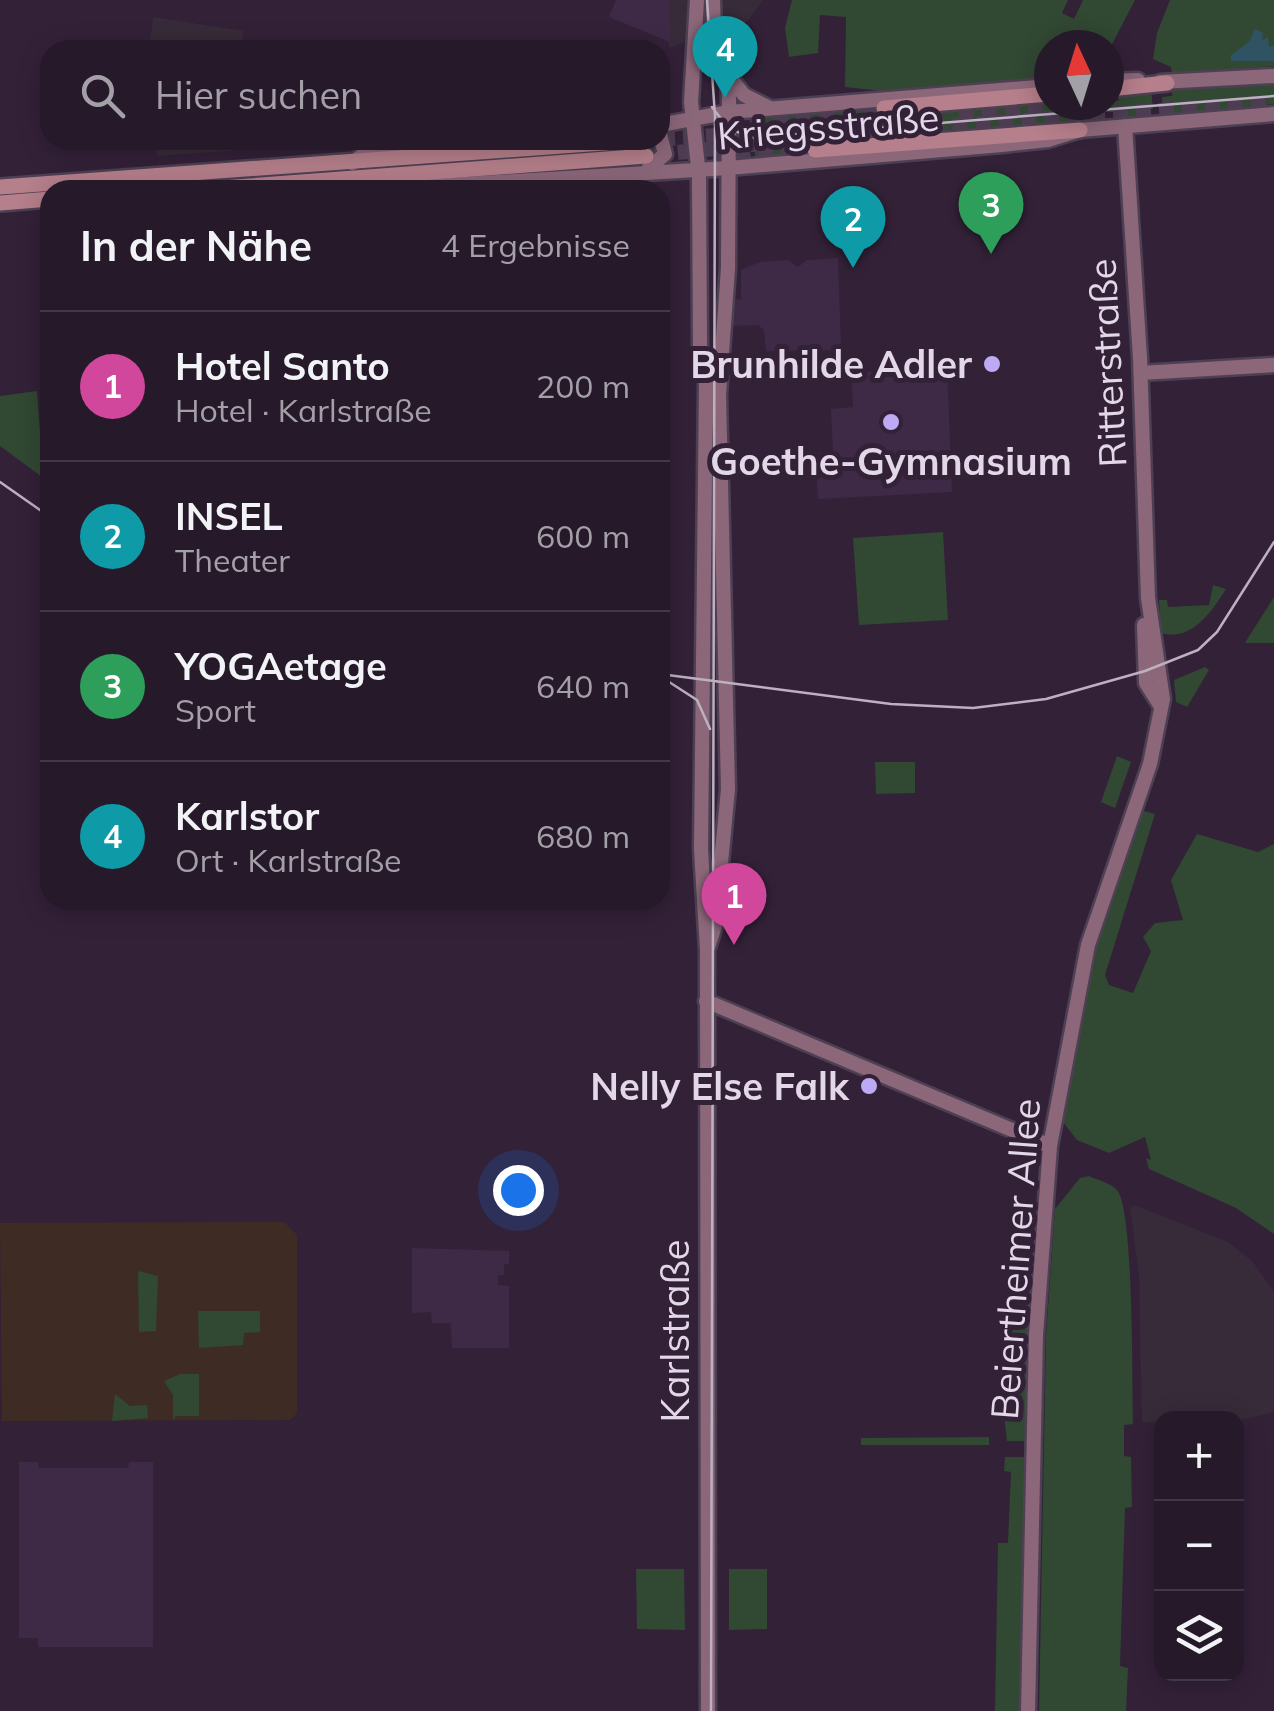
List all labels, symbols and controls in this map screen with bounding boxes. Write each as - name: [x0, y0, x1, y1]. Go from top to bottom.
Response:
- pin: 4: [692, 16, 758, 98]
- north arrow: [1034, 30, 1124, 120]
- search box: [40, 40, 670, 150]
- icon: search: [75, 68, 130, 123]
- text: Hier suchen: [155, 71, 362, 119]
- street label: Kriegsstraße: [715, 92, 941, 160]
- pin: 3: [958, 172, 1024, 254]
- pin: 2: [820, 186, 886, 268]
- text: In der Nähe: [80, 219, 312, 272]
- text: 4 Ergebnisse: [441, 225, 630, 265]
- street label: Ritterstraße: [1078, 258, 1136, 468]
- place label: Brunhilde Adler: [690, 340, 972, 388]
- text: Hotel Santo: [175, 342, 390, 390]
- marker: Brunhilde Adler: [981, 353, 1003, 375]
- text: 1: [103, 366, 122, 406]
- text: 200 m: [536, 366, 630, 406]
- text: Hotel · Karlstraße: [175, 390, 432, 430]
- marker: Goethe-Gymnasium: [880, 411, 902, 433]
- place label: Goethe-Gymnasium: [710, 437, 1072, 485]
- text: INSEL: [175, 492, 283, 540]
- text: 2: [103, 516, 122, 556]
- text: 600 m: [536, 516, 630, 556]
- text: Theater: [175, 540, 290, 580]
- text: YOGAetage: [175, 642, 387, 690]
- text: 3: [103, 666, 122, 706]
- text: 640 m: [536, 666, 630, 706]
- text: Sport: [175, 690, 256, 730]
- text: Karlstor: [175, 792, 319, 840]
- text: 4: [103, 816, 122, 856]
- text: 680 m: [536, 816, 630, 856]
- text: Ort · Karlstraße: [175, 840, 401, 880]
- pin: 1: [702, 862, 766, 945]
- place label: Nelly Else Falk: [590, 1062, 850, 1110]
- marker: Nelly Else Falk: [858, 1075, 880, 1097]
- street label: Beiertheimer Allee: [980, 1097, 1050, 1421]
- your location: [493, 1165, 544, 1216]
- street label: Karlstraße: [651, 1240, 699, 1422]
- map controls: [1154, 1411, 1244, 1681]
- button: +: [1154, 1411, 1244, 1501]
- button: −: [1154, 1501, 1244, 1591]
- button: layers: [1154, 1591, 1244, 1681]

